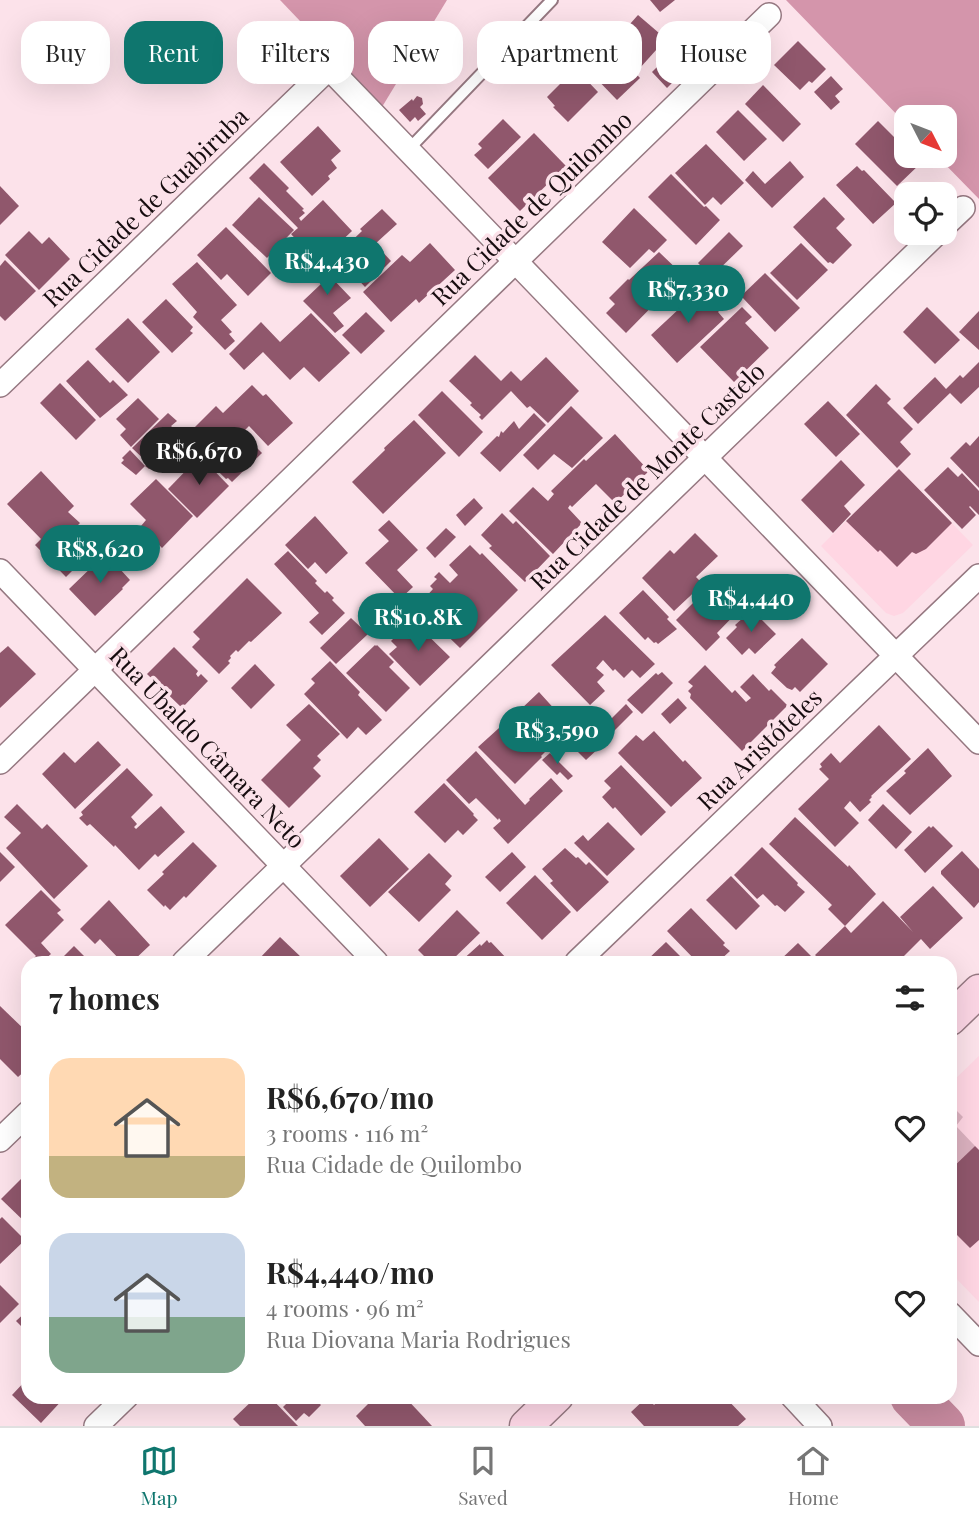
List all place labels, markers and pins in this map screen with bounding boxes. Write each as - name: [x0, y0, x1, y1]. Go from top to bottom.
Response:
- pin: R$4,430: [262, 238, 392, 297]
- pin: R$7,330: [623, 266, 753, 325]
- pin: R$6,670: [134, 428, 264, 487]
- pin: R$8,620: [35, 526, 165, 585]
- pin: R$4,440: [686, 574, 816, 634]
- pin: R$10.8K: [353, 594, 483, 653]
- pin: R$3,590: [492, 706, 622, 766]

